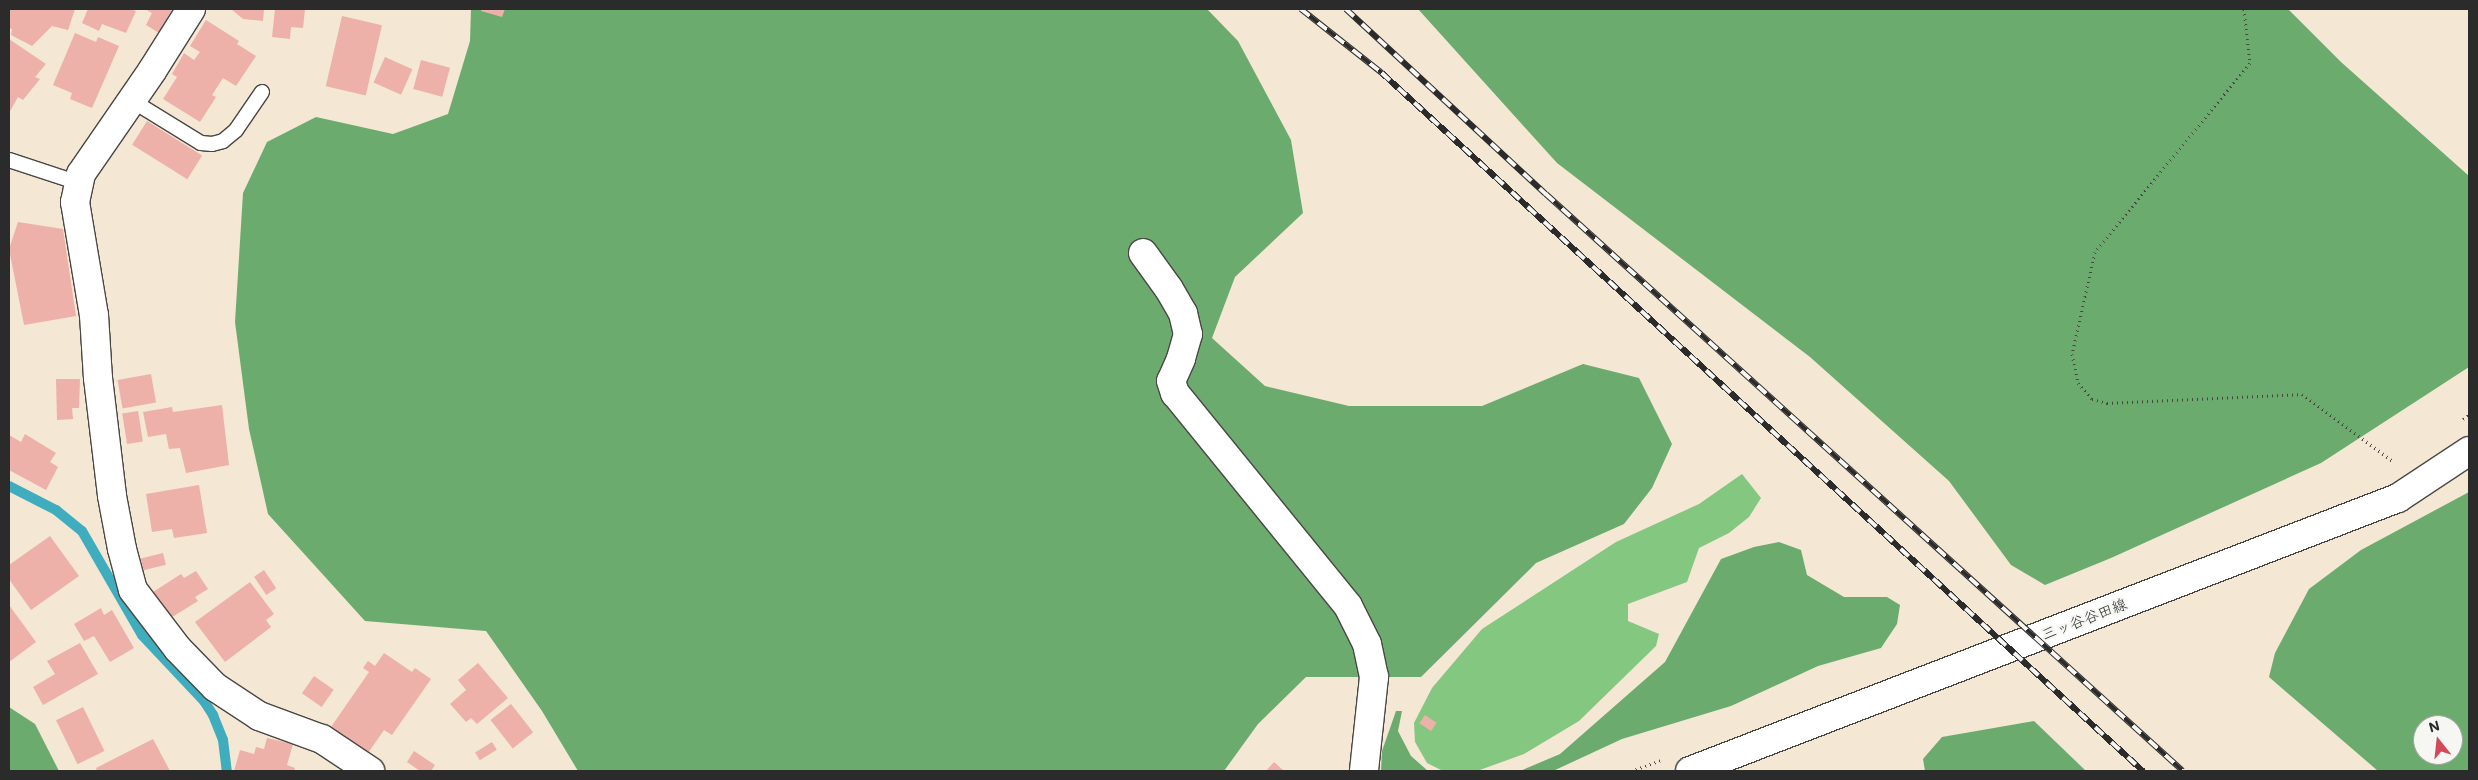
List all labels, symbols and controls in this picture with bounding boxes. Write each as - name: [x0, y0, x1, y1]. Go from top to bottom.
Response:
- street label: 三ッ谷谷田線: [2039, 594, 2129, 644]
- north arrow: [2413, 715, 2463, 765]
- text: N: [2426, 715, 2442, 737]

